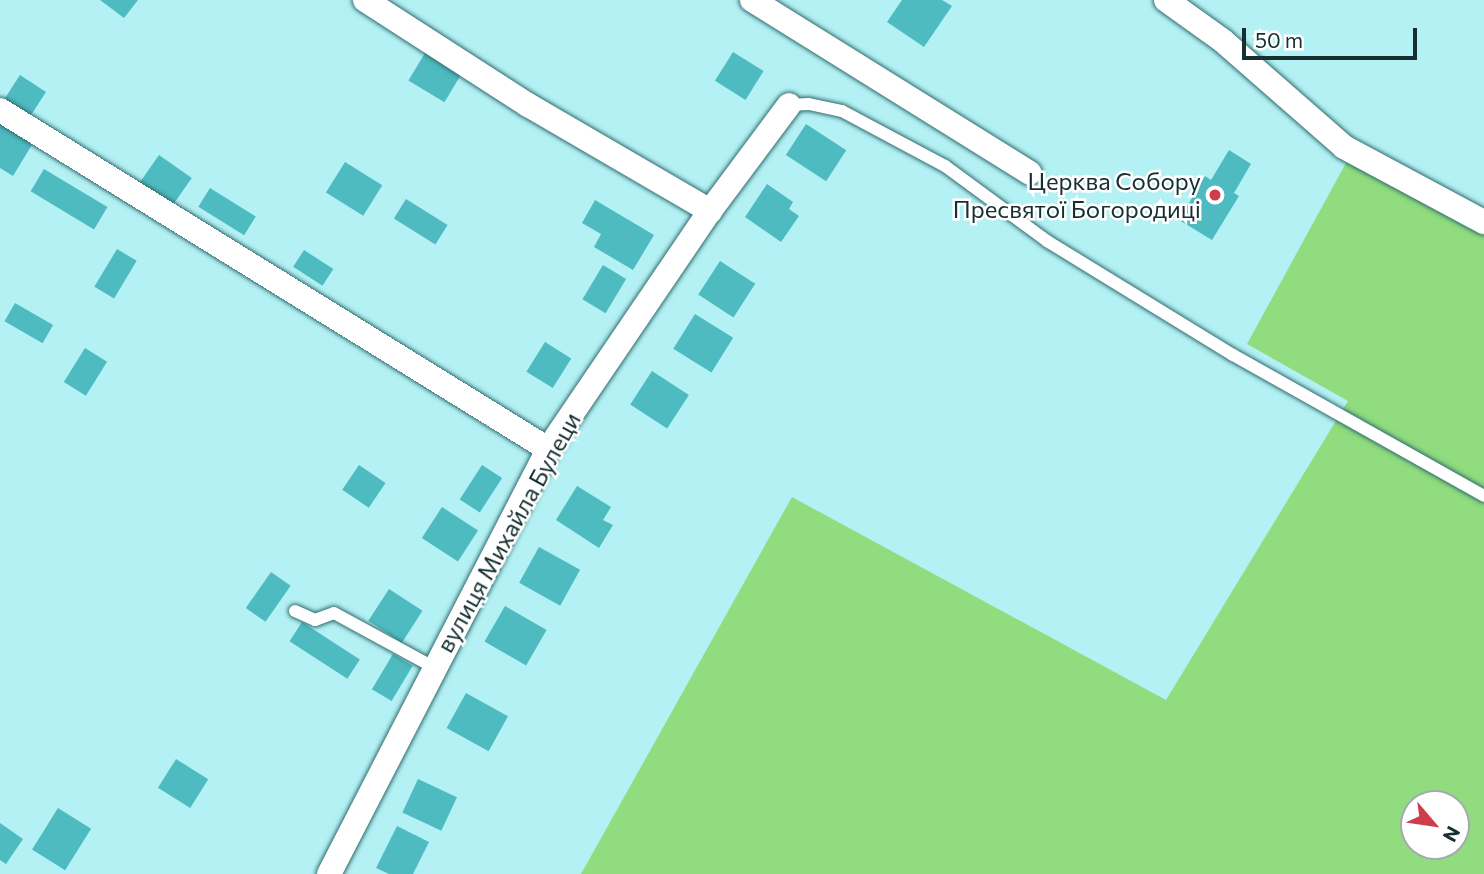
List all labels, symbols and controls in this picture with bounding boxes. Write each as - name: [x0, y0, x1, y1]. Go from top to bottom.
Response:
- scale bar: [1246, 14, 1421, 58]
- text: 50 m: [1255, 27, 1303, 52]
- place label: Церква Собору Пресвятої Богородиці: [953, 167, 1201, 223]
- marker: Церква Собору Пресвятої Богородиці: [1207, 187, 1223, 203]
- street label: вулиця Михайла Булеци: [430, 407, 586, 657]
- north arrow: [1400, 790, 1470, 860]
- text: N: [1439, 823, 1466, 846]

